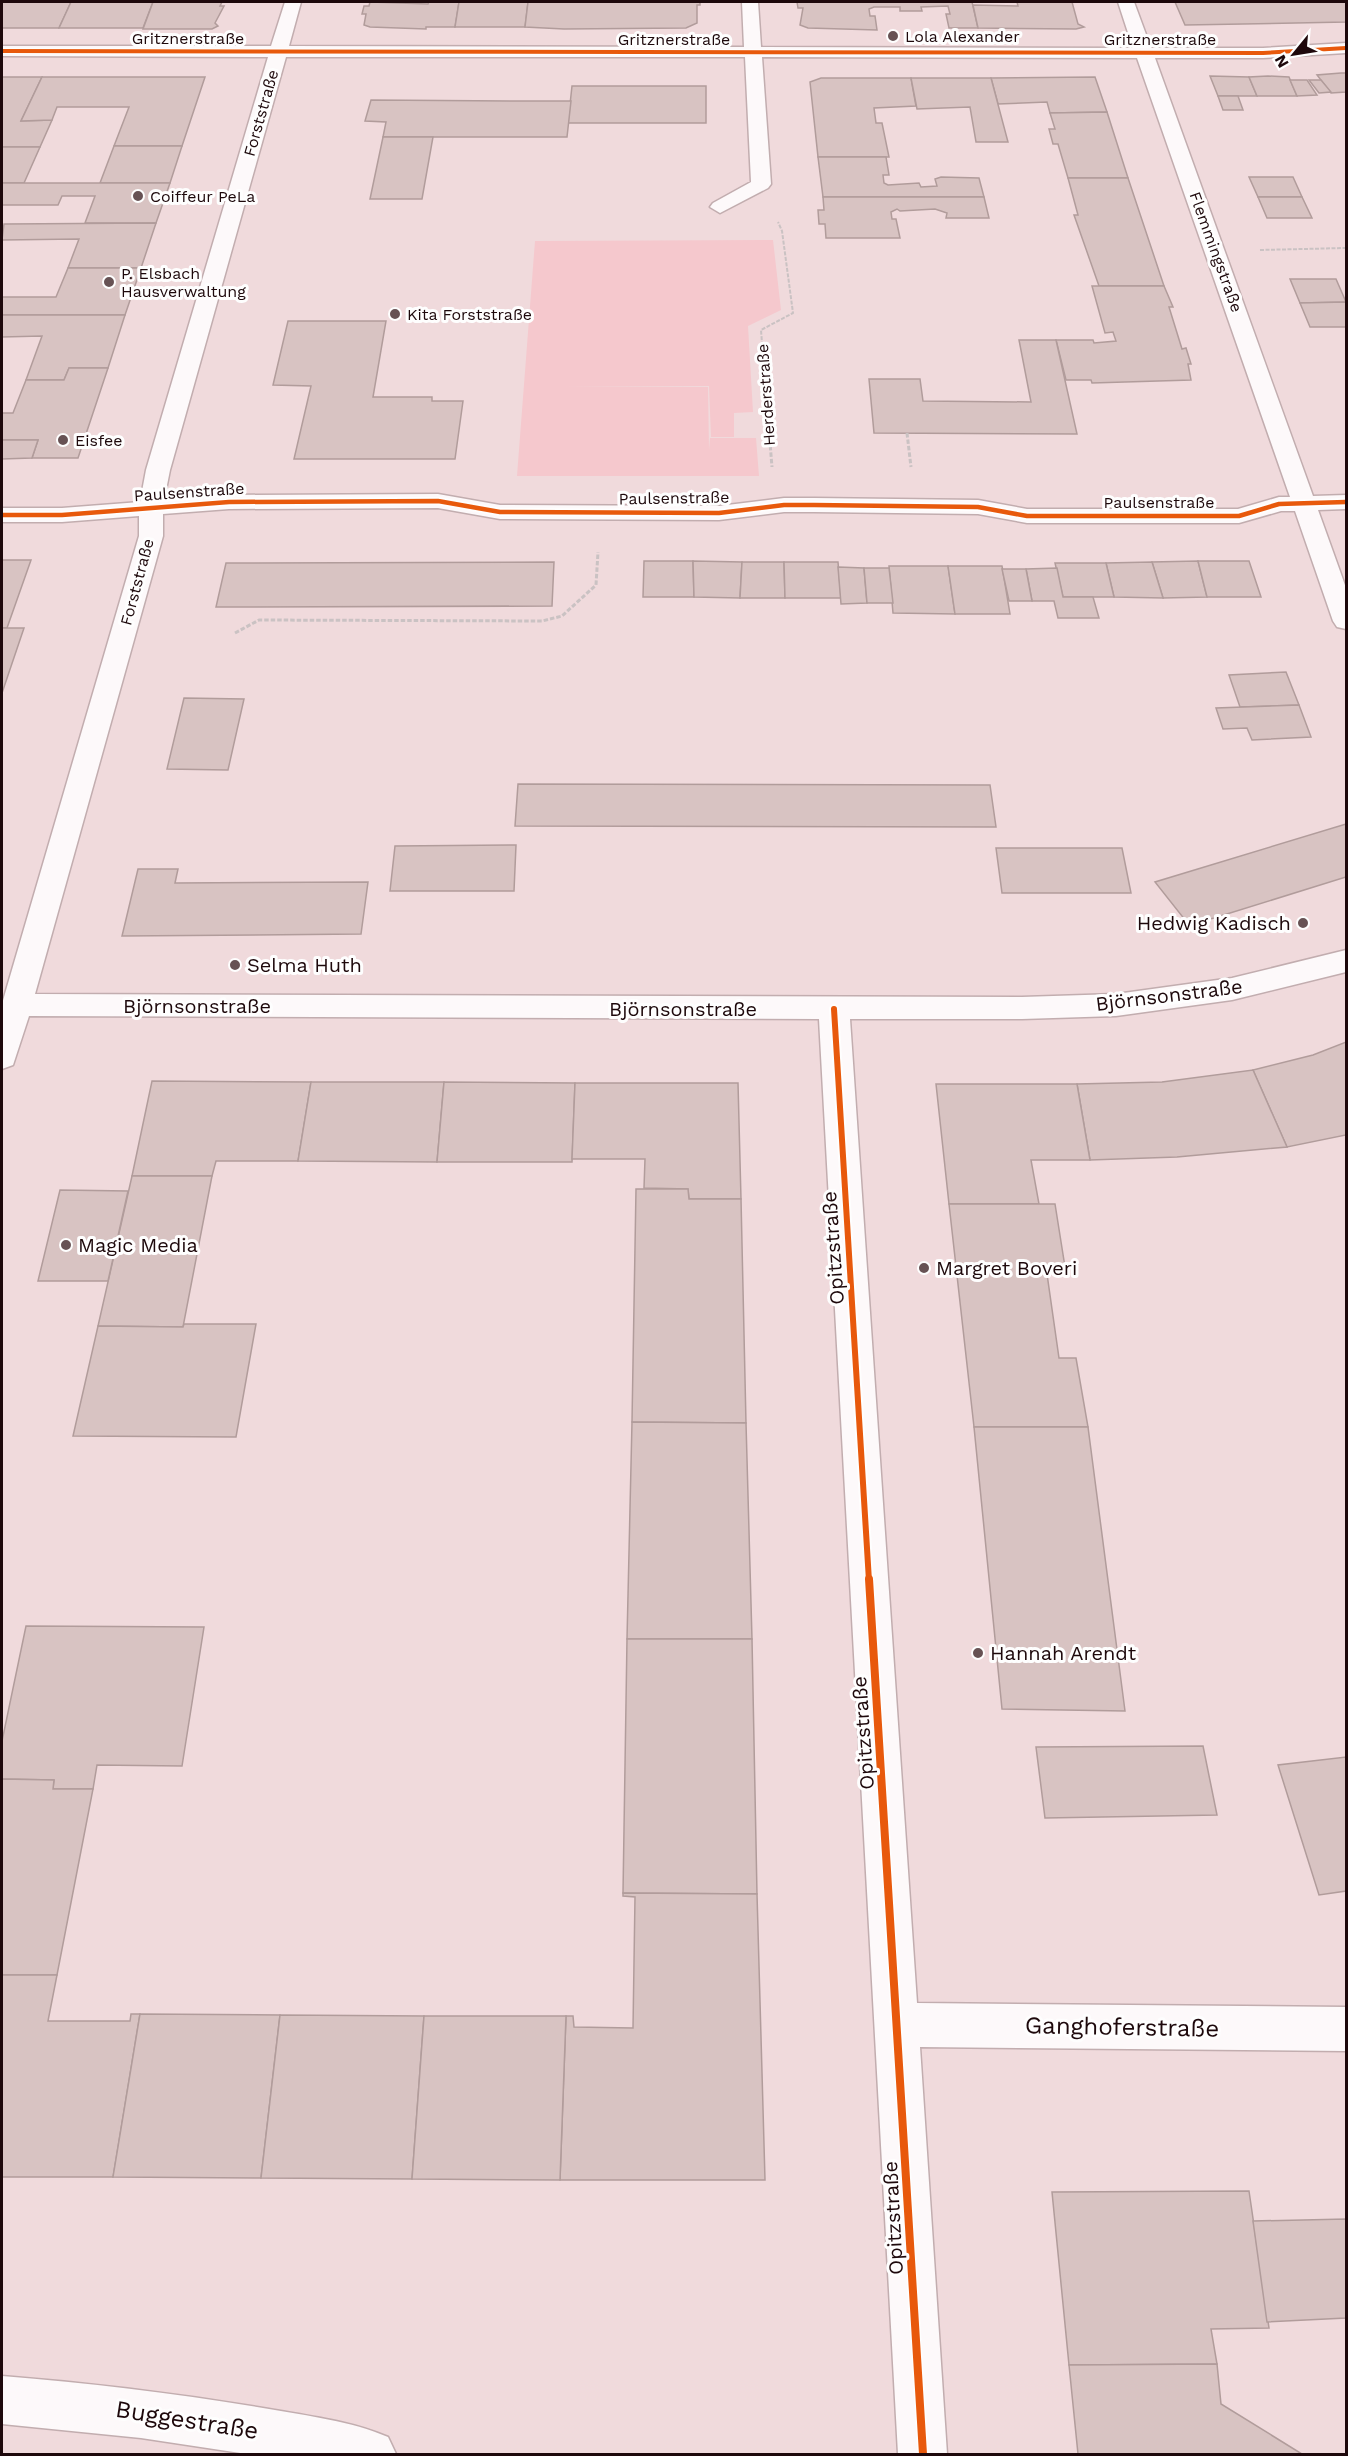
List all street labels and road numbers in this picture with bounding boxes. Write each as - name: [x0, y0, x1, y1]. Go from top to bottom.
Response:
- street label: Gritznerstraße: [132, 29, 244, 48]
- street label: Gritznerstraße: [618, 30, 730, 49]
- street label: Gritznerstraße: [1104, 30, 1216, 49]
- street label: Forststraße: [240, 67, 282, 159]
- street label: Flemmingstraße: [1185, 189, 1247, 315]
- street label: Herderstraße: [753, 343, 779, 447]
- street label: Paulsenstraße: [133, 479, 245, 505]
- street label: Paulsenstraße: [618, 488, 730, 508]
- street label: Paulsenstraße: [1104, 493, 1214, 512]
- street label: Forststraße: [116, 536, 158, 628]
- street label: Björnsonstraße: [1094, 974, 1244, 1016]
- street label: Björnsonstraße: [123, 994, 271, 1018]
- street label: Björnsonstraße: [609, 997, 757, 1021]
- street label: Opitzstraße: [817, 1190, 849, 1306]
- street label: Opitzstraße: [847, 1675, 879, 1791]
- street label: Ganghoferstraße: [1025, 2011, 1219, 2043]
- street label: Opitzstraße: [878, 2161, 908, 2275]
- street label: Buggestraße: [114, 2395, 260, 2445]

